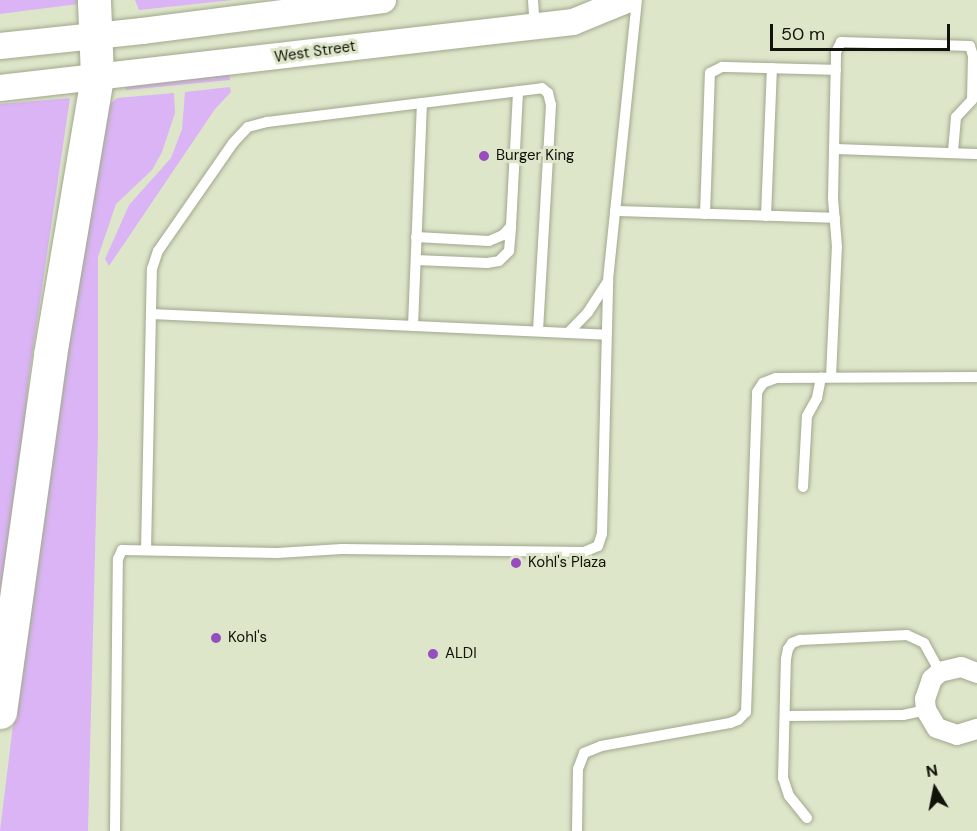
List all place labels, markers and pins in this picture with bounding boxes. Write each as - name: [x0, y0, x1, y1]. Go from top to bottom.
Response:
- place label: Burger King: [496, 147, 574, 165]
- marker: Burger King: [477, 149, 491, 163]
- place label: Kohl's Plaza: [528, 554, 606, 572]
- marker: Kohl's Plaza: [509, 556, 523, 570]
- place label: Kohl's: [228, 629, 267, 647]
- marker: Kohl's: [209, 631, 223, 645]
- place label: ALDI: [445, 645, 477, 663]
- marker: ALDI: [426, 647, 440, 661]

